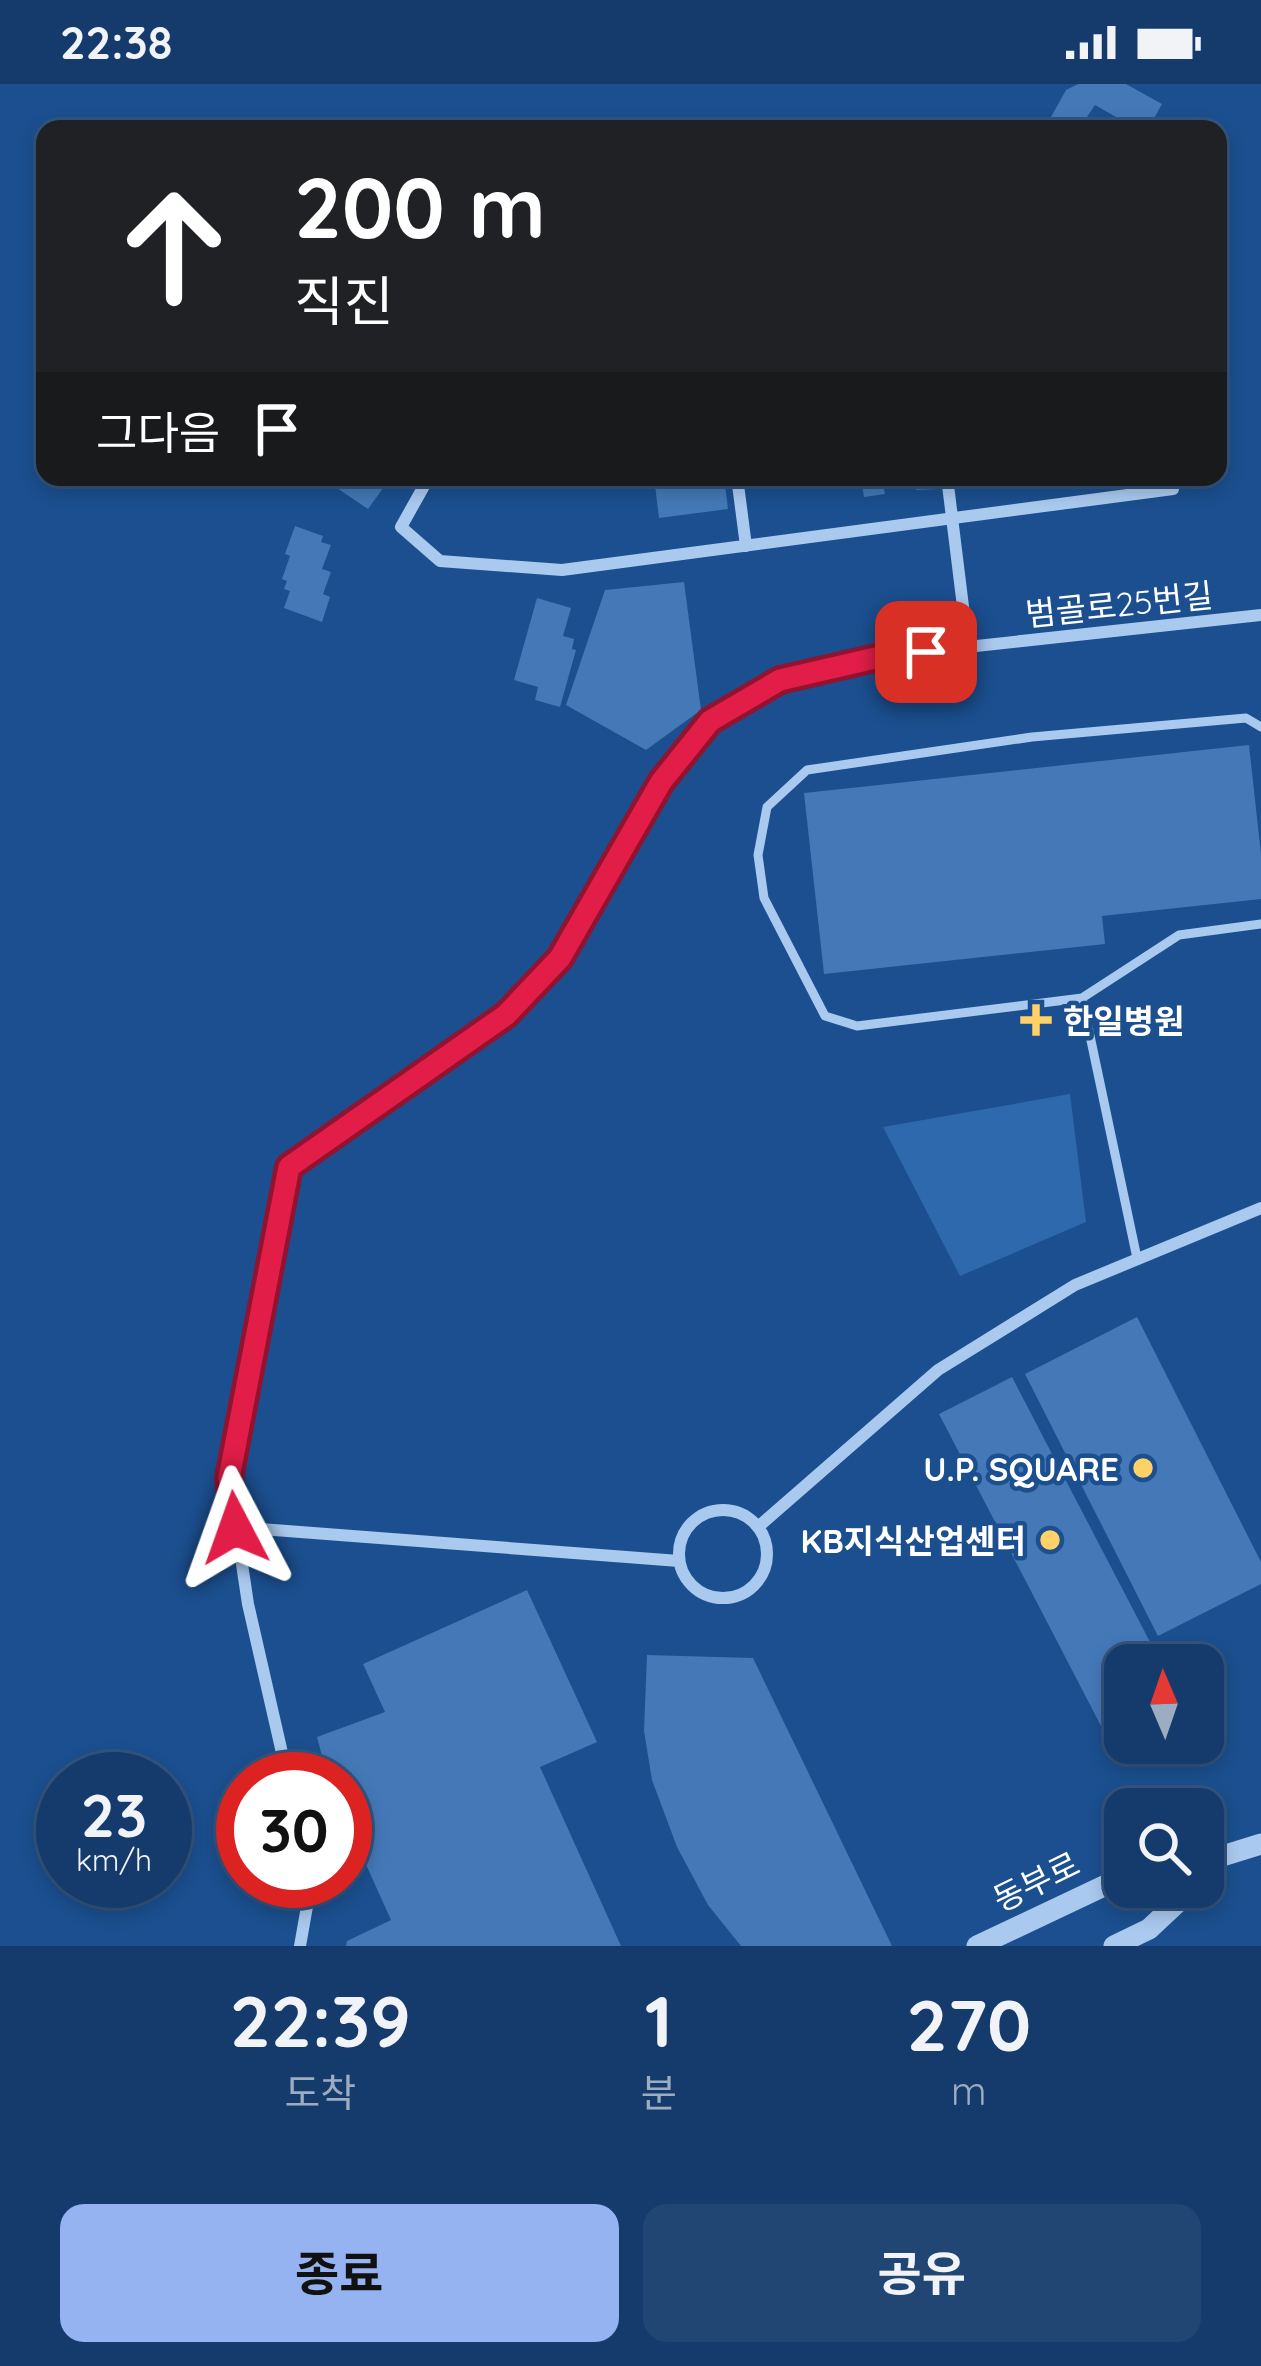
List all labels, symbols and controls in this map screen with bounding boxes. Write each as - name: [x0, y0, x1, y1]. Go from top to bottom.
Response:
- text: 22:38: [60, 14, 172, 70]
- text: 200 m: [294, 154, 546, 259]
- icon: ahead: [96, 168, 252, 324]
- text: 직진: [294, 267, 393, 335]
- icon: arrive: [244, 396, 310, 462]
- text: 그다음: [96, 404, 220, 460]
- street label: 범골로25번길: [1023, 574, 1215, 634]
- pin: [875, 601, 977, 703]
- icon: arrive: [893, 619, 959, 685]
- place label: 한일병원: [1063, 1000, 1184, 1041]
- marker: 한일병원: [1020, 1004, 1052, 1036]
- place label: U.P. SQUARE: [923, 1448, 1119, 1489]
- marker: U.P. SQUARE: [1130, 1455, 1156, 1481]
- position arrow: [172, 1465, 298, 1591]
- place label: KB지식산업센터: [801, 1520, 1026, 1561]
- marker: KB지식산업센터: [1037, 1527, 1063, 1553]
- north arrow: [1104, 1644, 1224, 1764]
- map controls: [1104, 1644, 1224, 1908]
- speed limit sign: 30: [216, 1752, 372, 1908]
- text: 23: [81, 1777, 147, 1852]
- button: search: [1104, 1788, 1224, 1908]
- text: km/h: [76, 1841, 152, 1879]
- street label: 동부로: [986, 1843, 1086, 1919]
- text: 22:39: [230, 1975, 411, 2065]
- text: 1: [645, 1975, 673, 2065]
- text: 270: [906, 1979, 1031, 2069]
- text: m: [951, 2066, 987, 2115]
- text: 도착: [284, 2068, 356, 2117]
- text: 분: [641, 2068, 677, 2117]
- button: 종료: [60, 2204, 619, 2342]
- button: 공유: [643, 2204, 1201, 2342]

